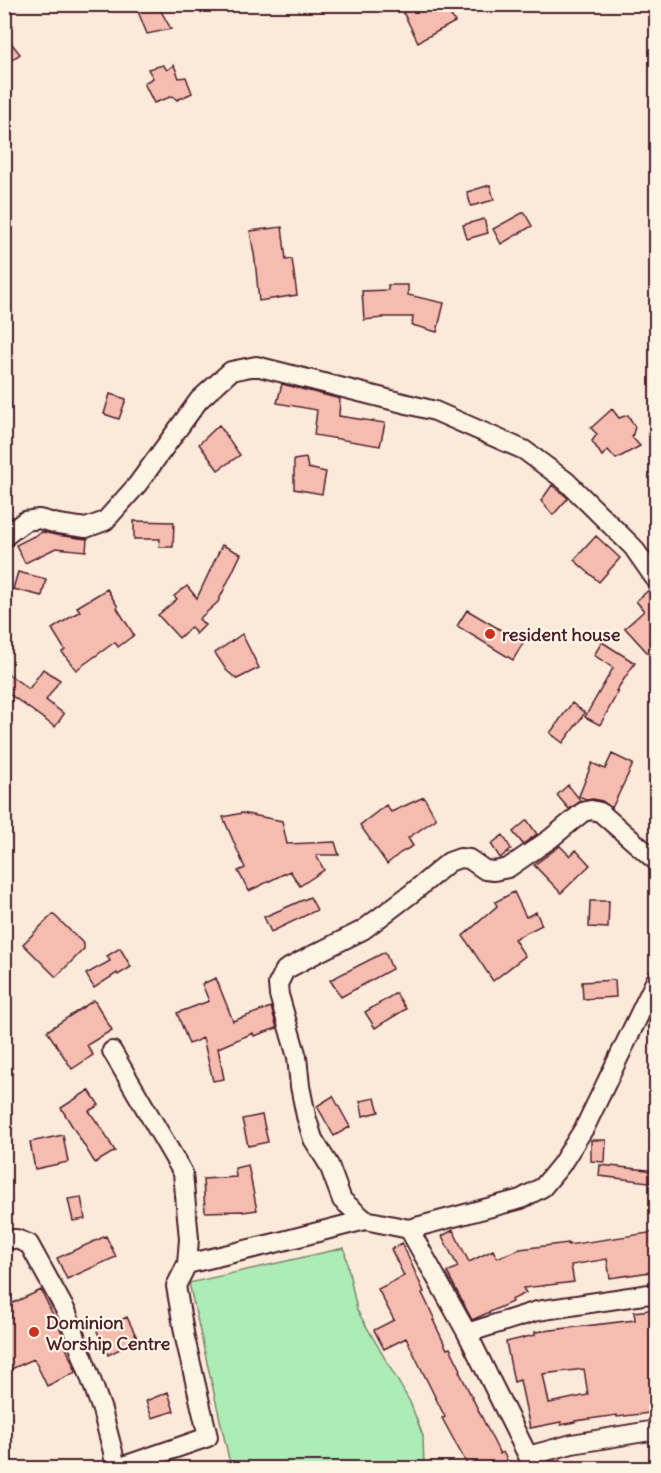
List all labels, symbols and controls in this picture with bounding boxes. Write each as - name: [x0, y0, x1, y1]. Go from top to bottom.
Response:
- place label: resident house: [502, 623, 621, 646]
- marker: resident house: [483, 627, 497, 641]
- place label: Dominion Worship Centre: [46, 1311, 171, 1355]
- marker: Dominion Worship Centre: [27, 1325, 41, 1339]

